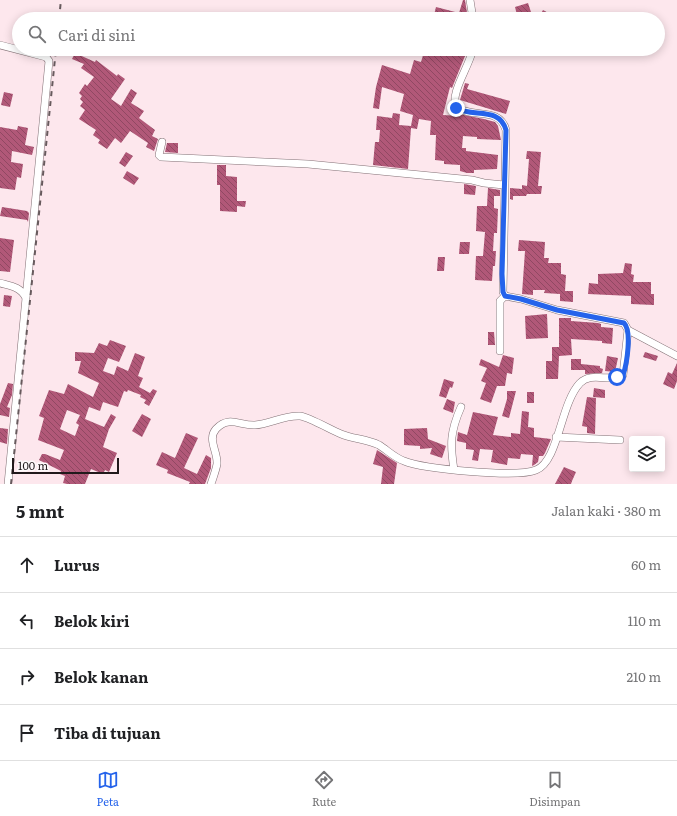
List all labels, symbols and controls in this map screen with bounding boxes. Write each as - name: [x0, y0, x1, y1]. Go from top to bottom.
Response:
- search box: [12, 12, 665, 56]
- icon: search: [26, 23, 48, 45]
- text: Cari di sini: [58, 23, 135, 46]
- route end: [447, 99, 465, 117]
- route start: [608, 368, 626, 386]
- map controls: [629, 436, 665, 472]
- button: layers: [629, 436, 665, 472]
- scale bar: [12, 456, 119, 475]
- text: 100 m: [18, 457, 48, 473]
- text: 5 mnt: [16, 498, 64, 523]
- text: Jalan kaki · 380 m: [551, 501, 661, 520]
- text: Lurus: [54, 553, 99, 576]
- icon: ahead: [16, 554, 38, 576]
- text: 60 m: [631, 555, 661, 574]
- text: Belok kiri: [54, 609, 130, 632]
- icon: left: [16, 610, 38, 632]
- text: 110 m: [628, 611, 661, 630]
- text: Belok kanan: [54, 665, 148, 688]
- icon: right: [16, 666, 38, 688]
- text: 210 m: [626, 667, 661, 686]
- text: Tiba di tujuan: [54, 721, 161, 744]
- icon: arrive: [16, 722, 38, 744]
- tab: Peta: [97, 769, 119, 809]
- tab: Rute: [312, 769, 336, 809]
- tab: Disimpan: [529, 769, 580, 809]

